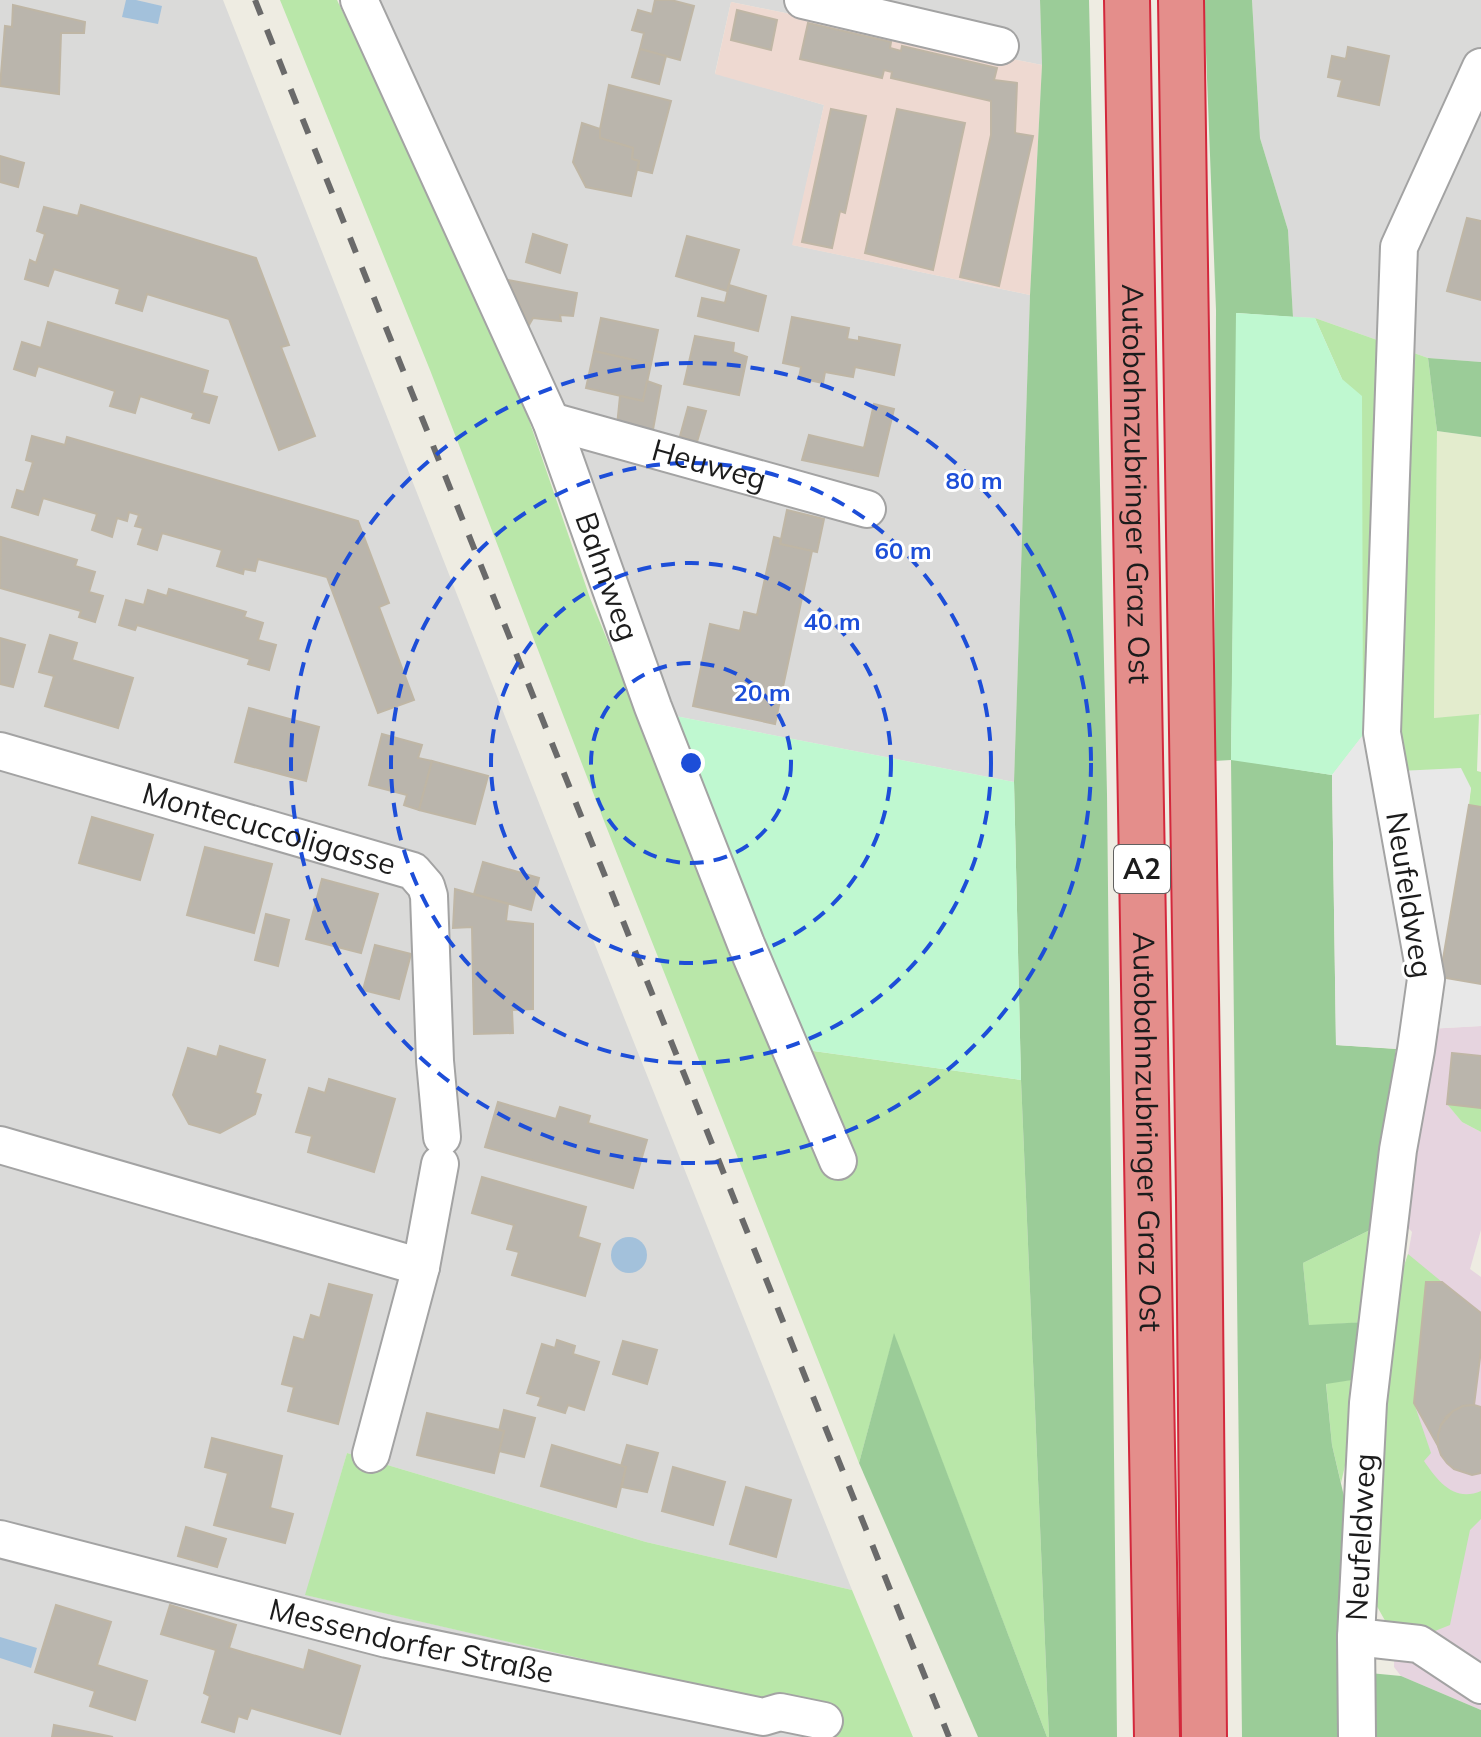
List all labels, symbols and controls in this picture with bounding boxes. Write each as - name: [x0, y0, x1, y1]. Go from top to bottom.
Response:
- street label: Autobahnzubringer Graz Ost: [1114, 283, 1159, 684]
- street label: Heuweg: [648, 430, 771, 498]
- text: 80 m: [946, 465, 1002, 495]
- street label: Bahnweg: [567, 507, 648, 646]
- text: 60 m: [875, 535, 931, 565]
- text: 40 m: [804, 606, 860, 636]
- text: 20 m: [734, 677, 790, 707]
- centre of rings: [677, 749, 705, 777]
- street label: Montecuccoligasse: [138, 773, 400, 883]
- street label: Neufeldweg: [1378, 809, 1442, 981]
- road number: A2: [1114, 845, 1170, 893]
- street label: Autobahnzubringer Graz Ost: [1125, 931, 1170, 1332]
- street label: Neufeldweg: [1337, 1452, 1383, 1622]
- street label: Messendorfer Straße: [265, 1589, 557, 1691]

